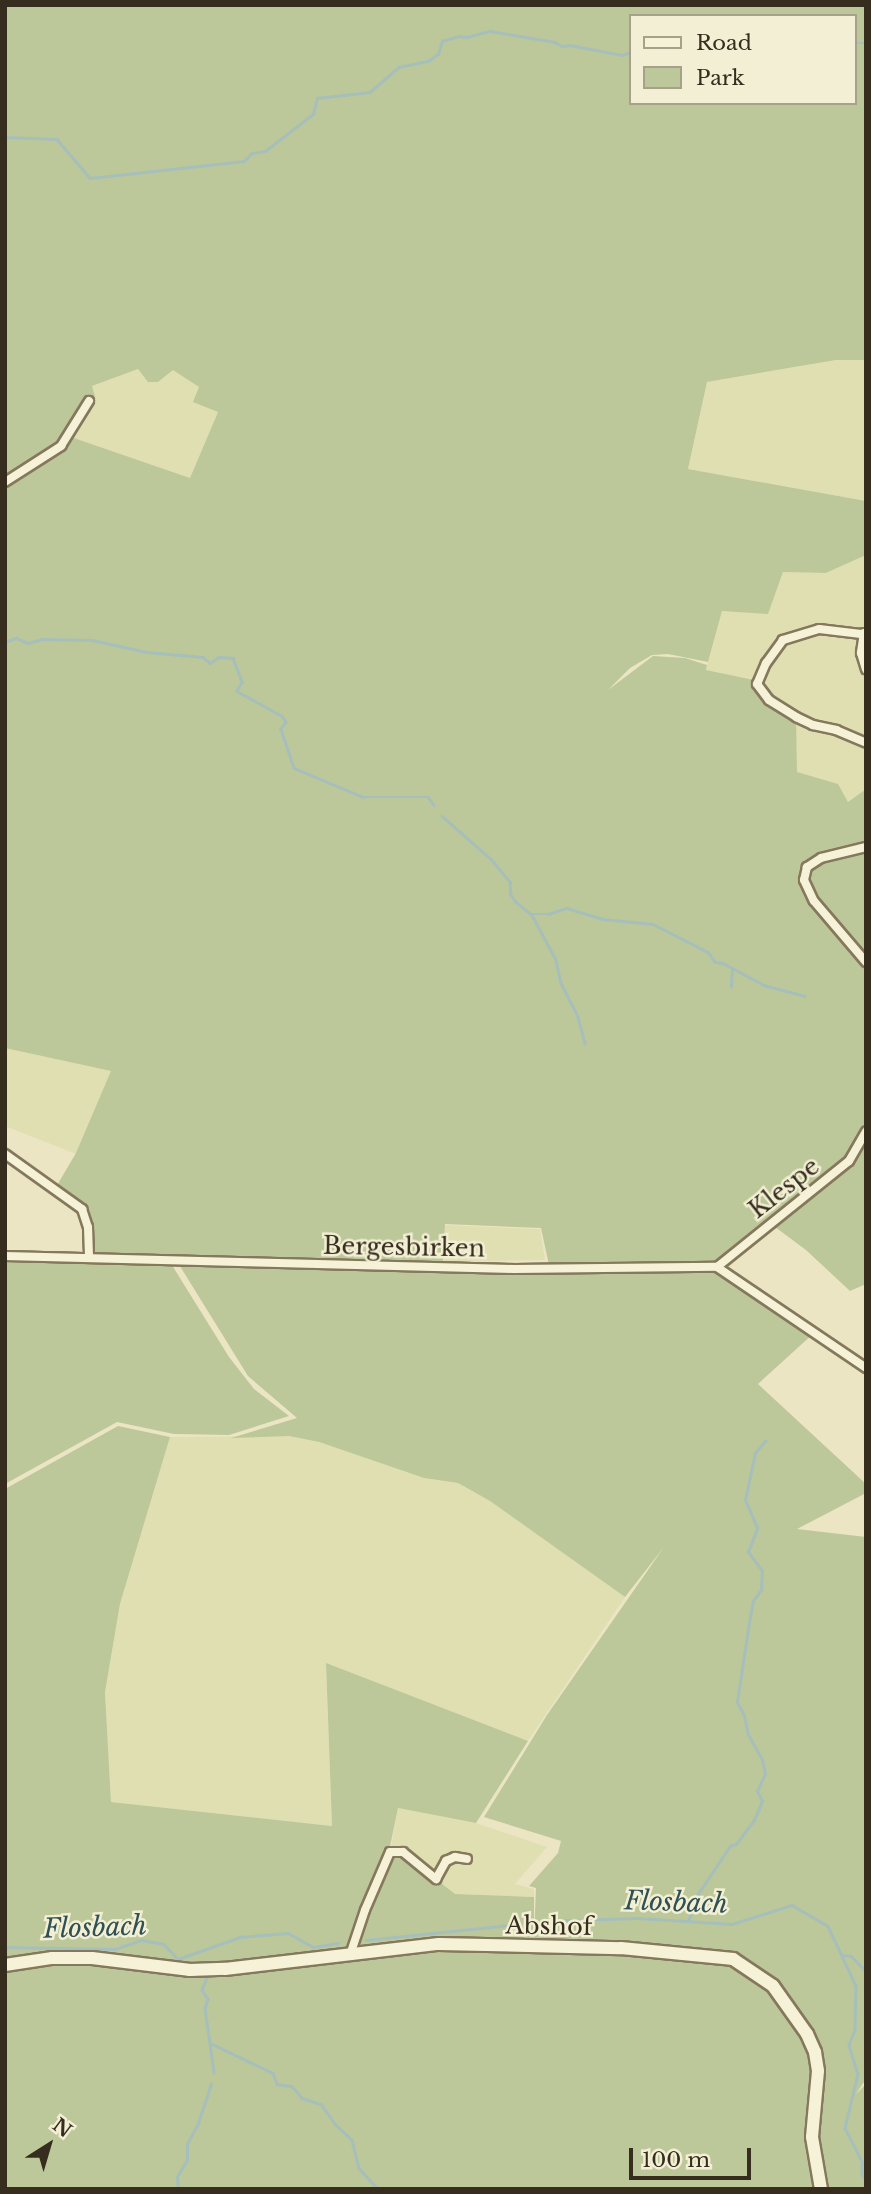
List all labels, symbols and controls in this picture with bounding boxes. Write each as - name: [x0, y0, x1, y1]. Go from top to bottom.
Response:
- legend: [630, 14, 857, 105]
- text: Road: [696, 30, 752, 56]
- text: Park: [696, 65, 745, 91]
- street label: Klespe: [743, 1152, 825, 1224]
- street label: Bergesbirken: [323, 1231, 485, 1263]
- water label: Flosbach: [624, 1886, 728, 1920]
- water label: Flosbach: [43, 1911, 147, 1945]
- street label: Abshof: [505, 1911, 593, 1941]
- north arrow: [14, 2110, 84, 2180]
- text: N: [48, 2113, 76, 2142]
- scale bar: [633, 2134, 756, 2178]
- text: 100 m: [642, 2147, 710, 2173]

